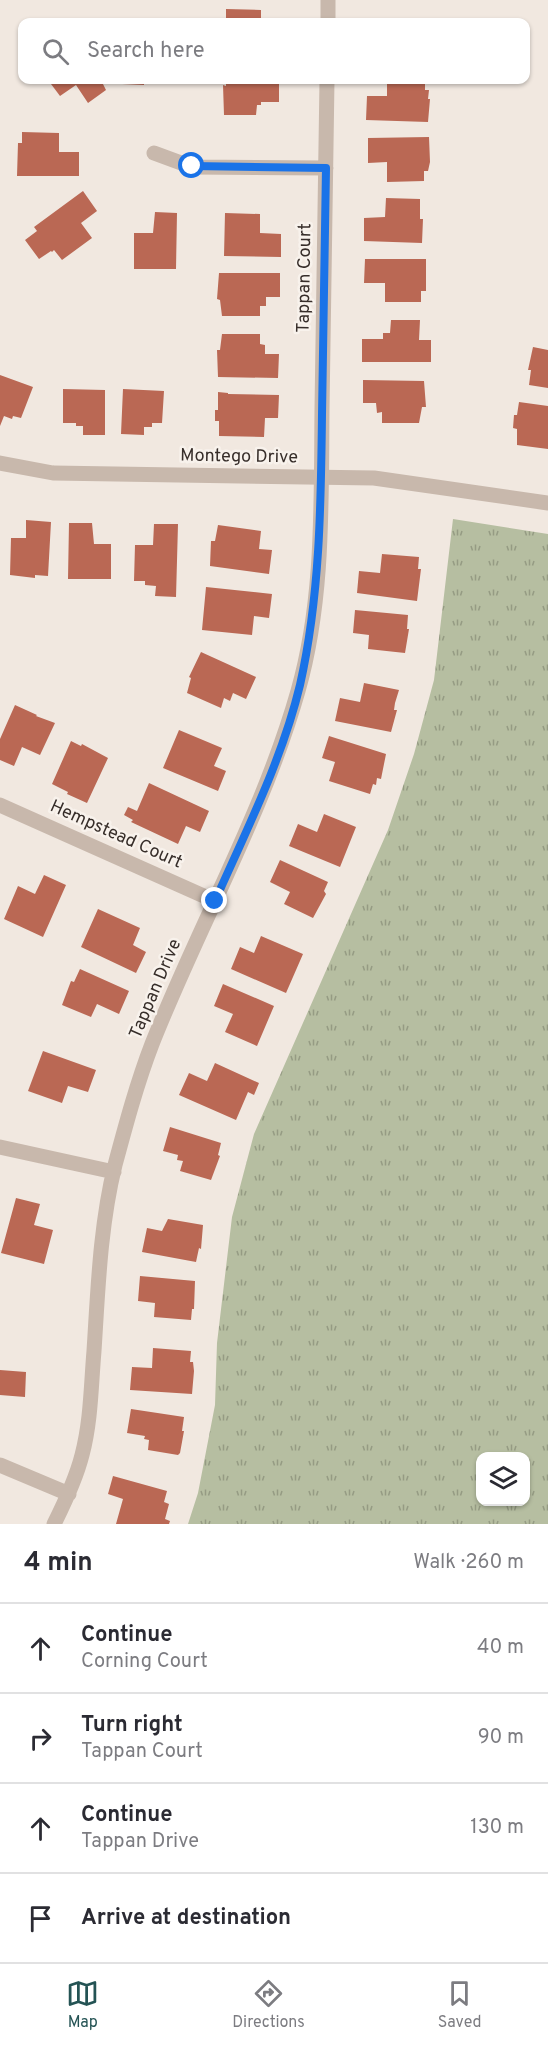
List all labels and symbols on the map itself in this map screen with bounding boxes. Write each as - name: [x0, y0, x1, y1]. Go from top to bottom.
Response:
- route start: [178, 152, 204, 178]
- street label: Tappan Court: [293, 223, 317, 333]
- street label: Montego Drive: [180, 444, 298, 470]
- street label: Hempstead Court: [46, 795, 186, 875]
- route end: [201, 887, 227, 913]
- street label: Tappan Drive: [125, 936, 187, 1042]

